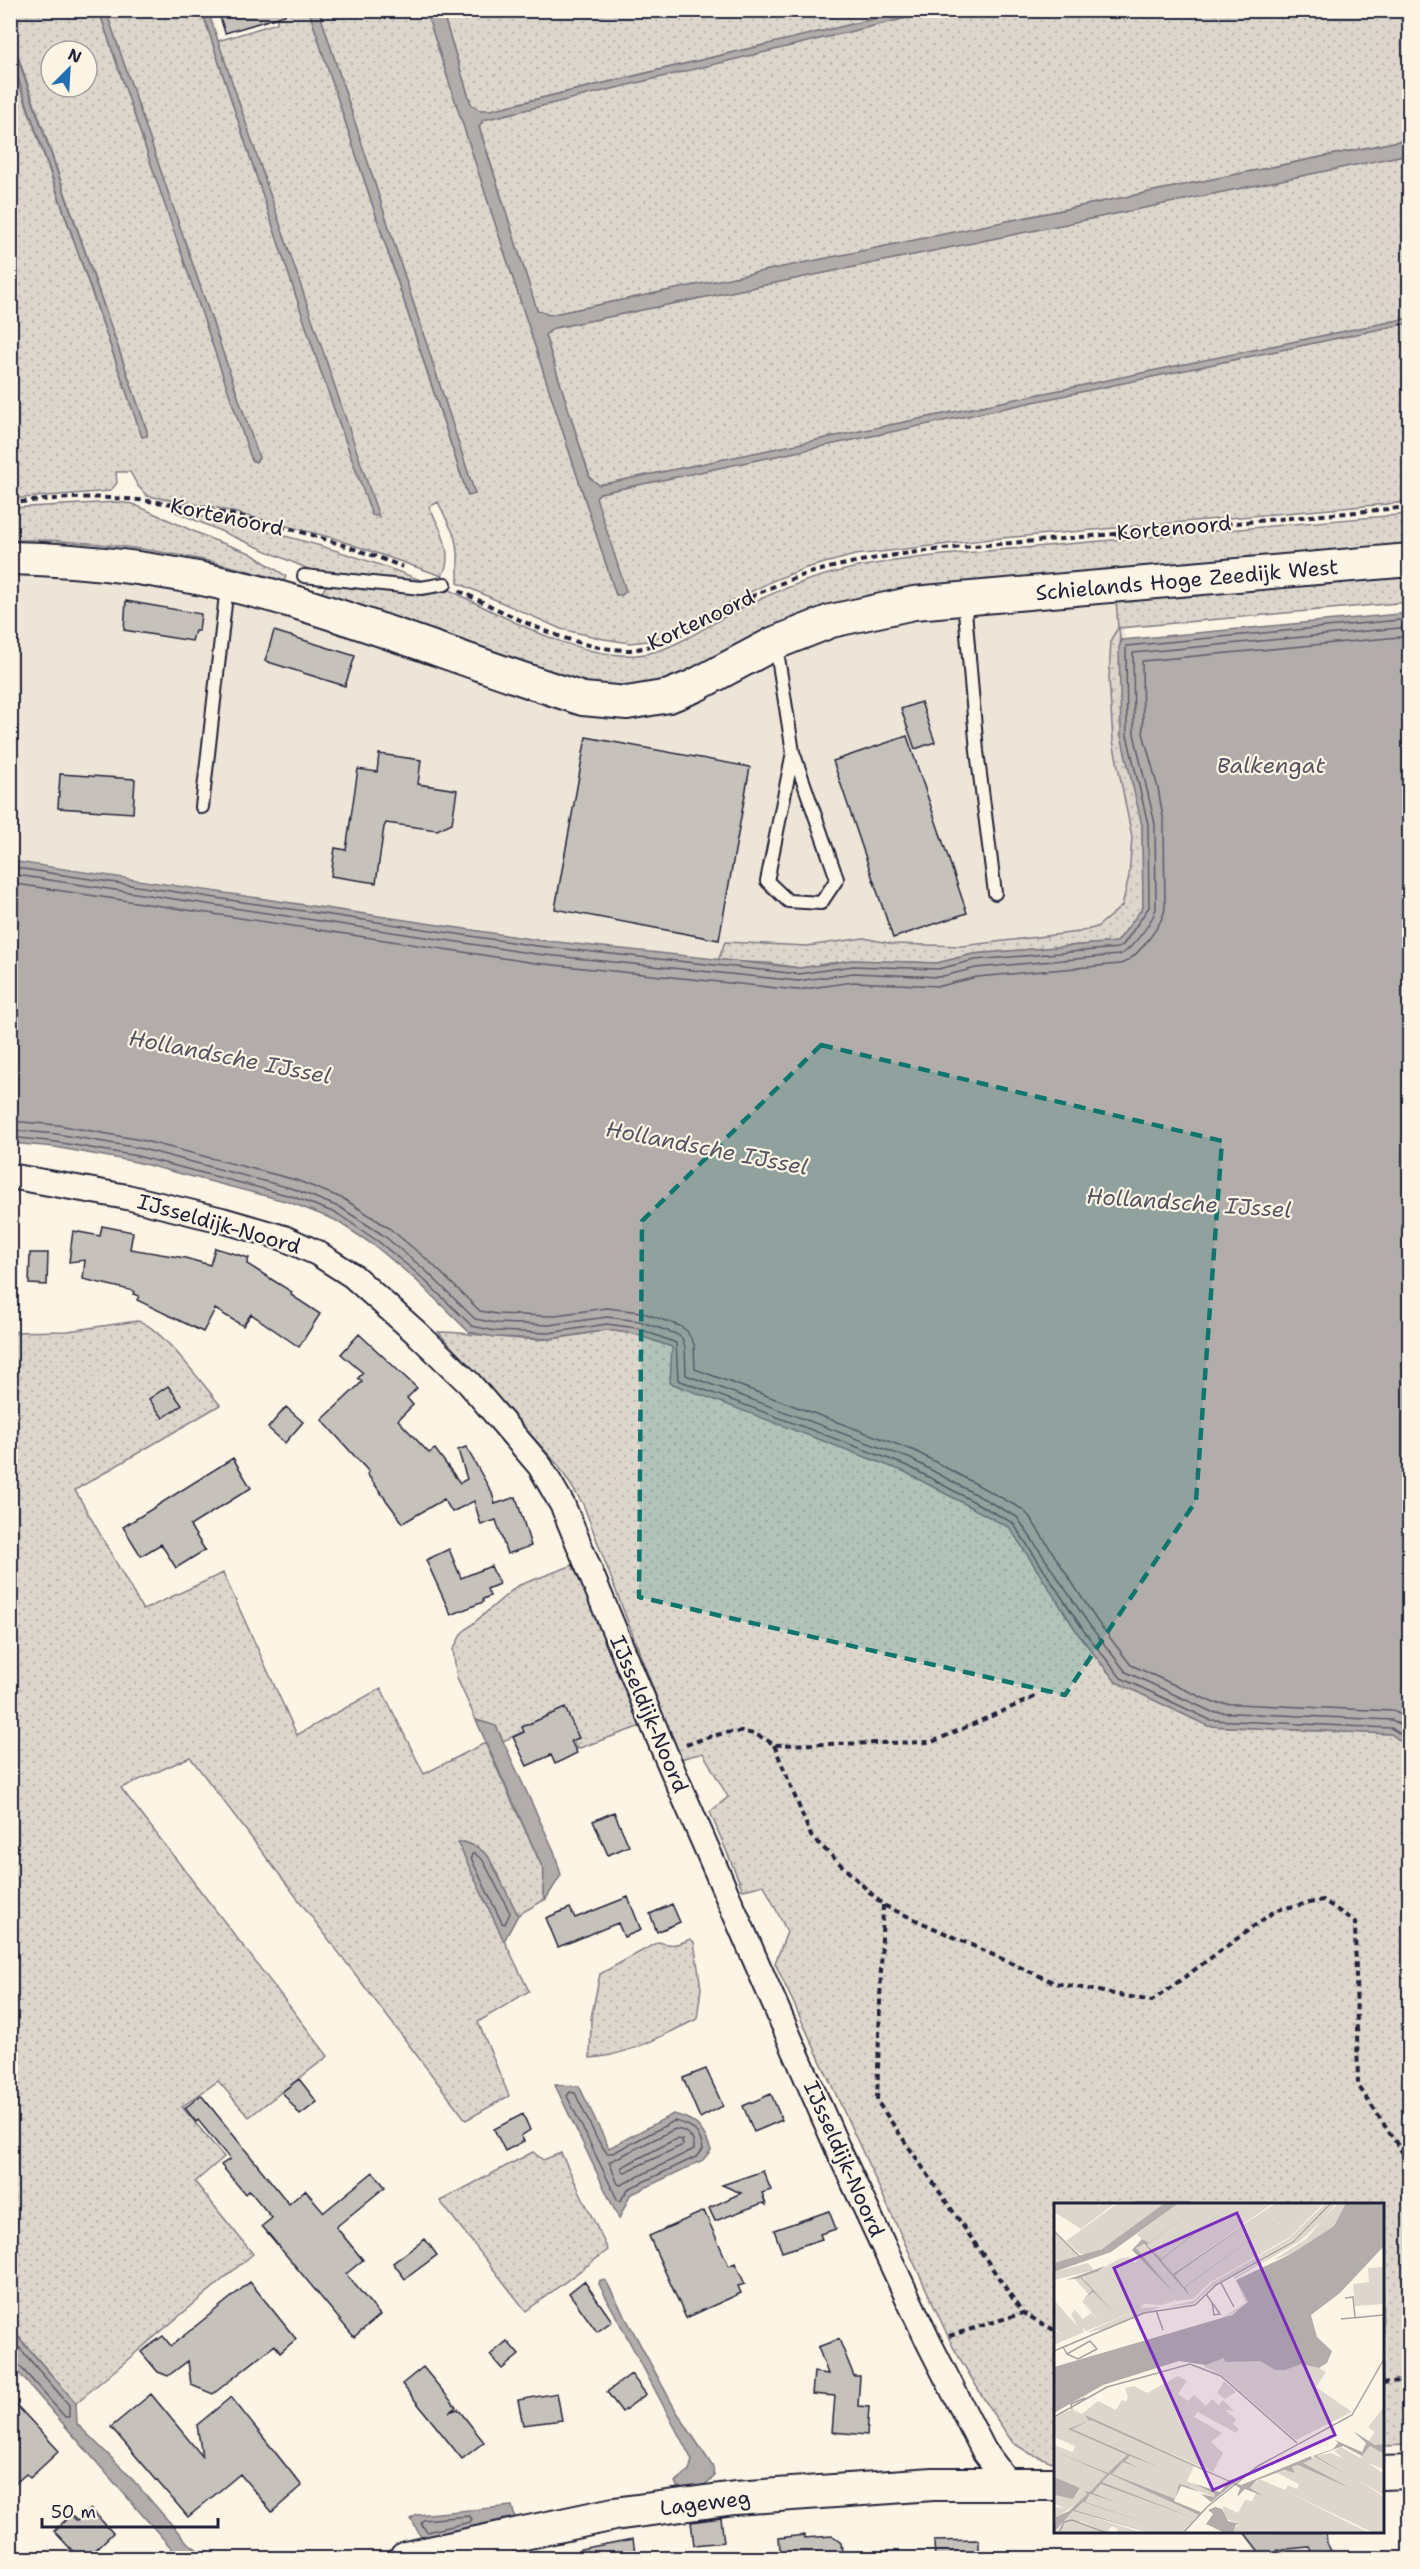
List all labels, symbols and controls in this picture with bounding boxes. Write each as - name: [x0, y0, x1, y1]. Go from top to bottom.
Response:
- north arrow: [39, 39, 99, 99]
- text: N: [65, 44, 85, 68]
- street label: Kortenoord: [168, 491, 286, 543]
- street label: Kortenoord: [1115, 509, 1233, 547]
- street label: Schielands Hoge Zeedijk West: [1034, 553, 1340, 607]
- street label: Kortenoord: [643, 583, 759, 657]
- water label: Balkengat: [1217, 751, 1326, 780]
- water label: Hollandsche IJssel: [126, 1023, 334, 1091]
- water label: Hollandsche IJssel: [603, 1114, 811, 1182]
- water label: Hollandsche IJssel: [1086, 1181, 1292, 1225]
- street label: IJsseldijk-Noord: [134, 1187, 304, 1261]
- street label: IJsseldijk-Noord: [603, 1631, 695, 1797]
- street label: IJsseldijk-Noord: [797, 2076, 891, 2242]
- inset map: [1054, 2203, 1384, 2533]
- street label: Lageweg: [658, 2484, 752, 2522]
- scale bar: [42, 2491, 218, 2529]
- text: 50 m: [51, 2500, 96, 2524]

